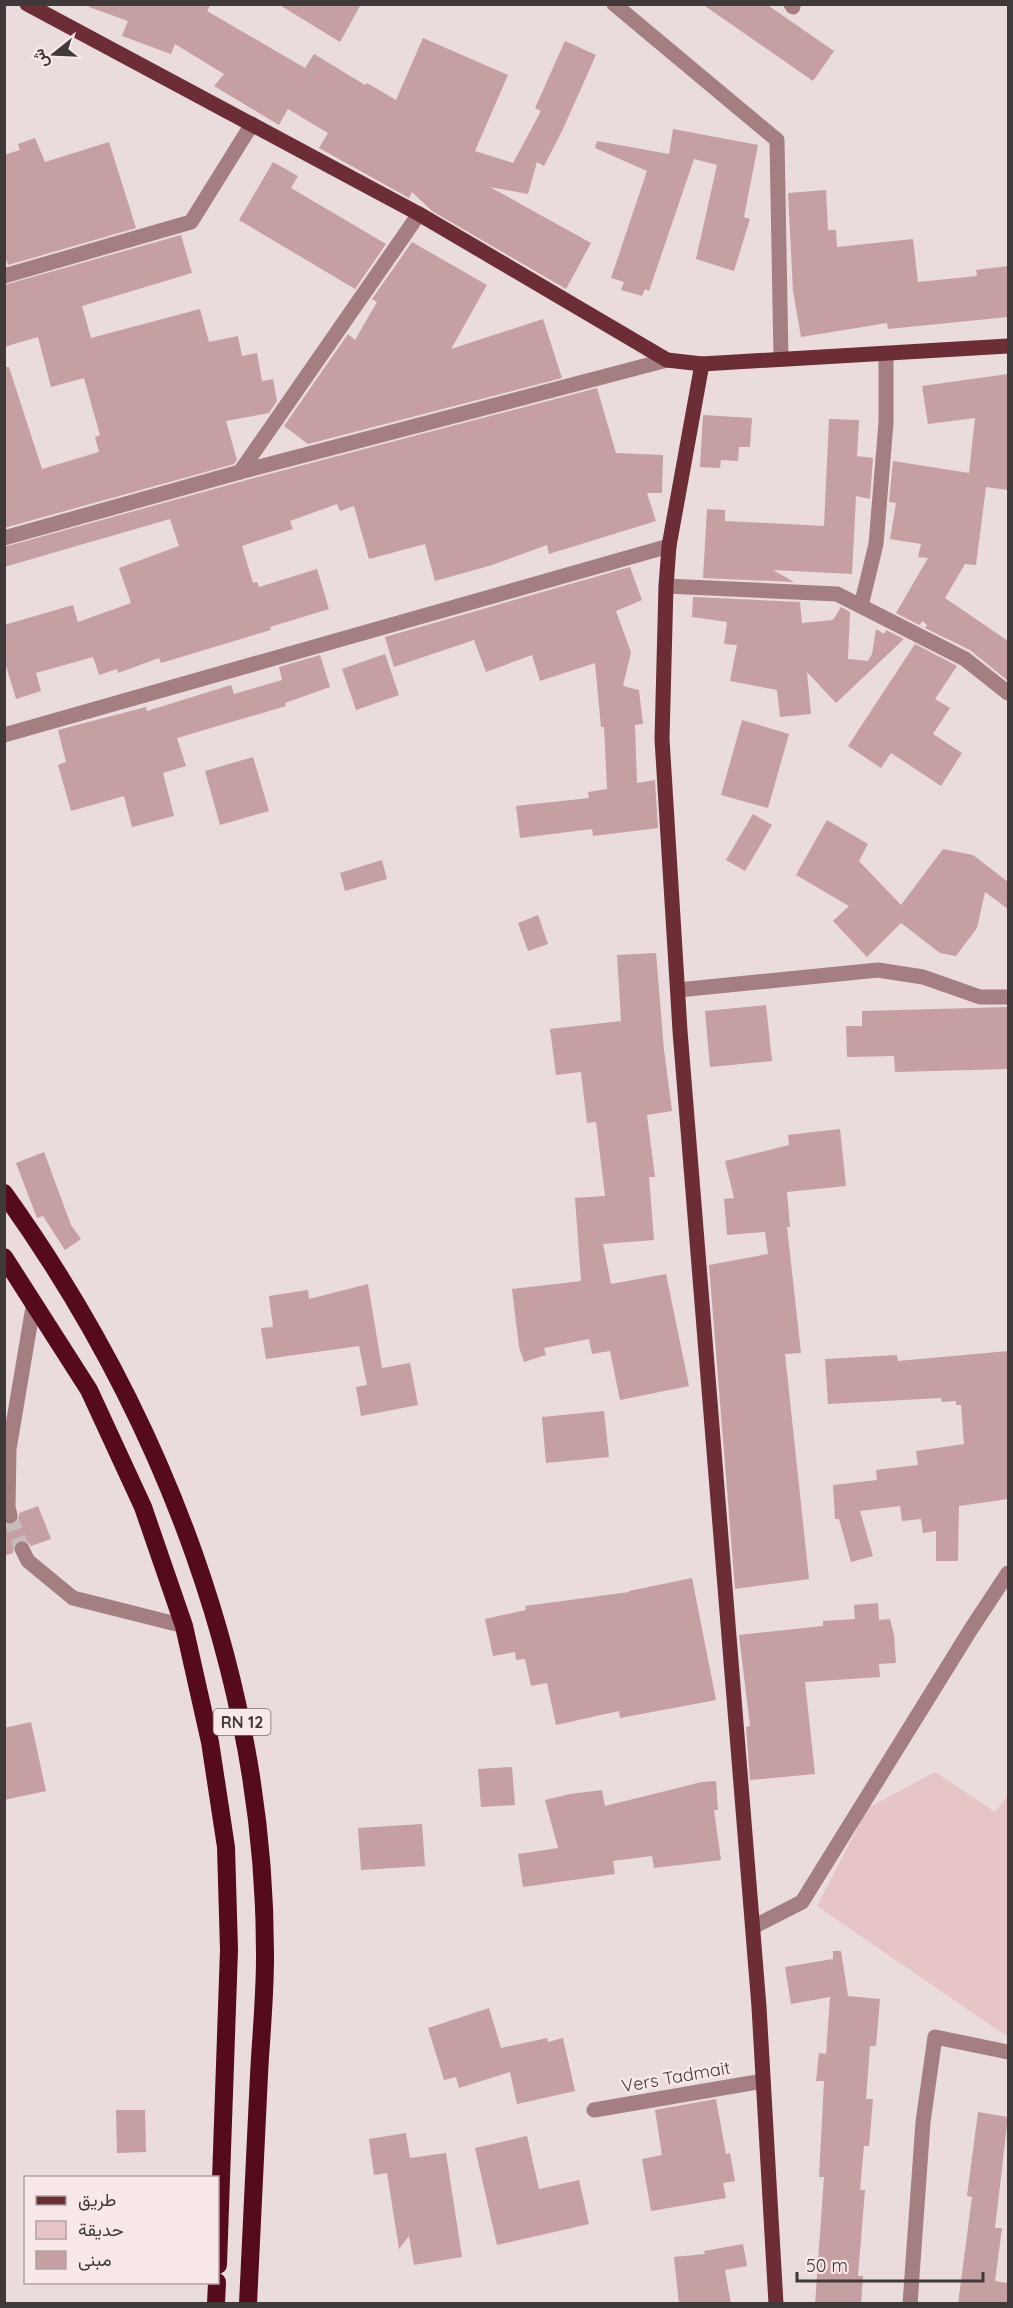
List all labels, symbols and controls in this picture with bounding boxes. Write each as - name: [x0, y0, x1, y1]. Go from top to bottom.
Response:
- north arrow: [24, 24, 84, 84]
- text: ش: [27, 46, 52, 71]
- road number: RN 12: [214, 1709, 270, 1735]
- street label: Vers Tadmait: [620, 2056, 732, 2097]
- legend: [24, 2176, 219, 2284]
- text: طريق: [78, 2188, 116, 2211]
- text: حديقة: [78, 2218, 124, 2241]
- scale bar: [797, 2245, 983, 2283]
- text: مبنى: [78, 2248, 112, 2271]
- text: 50 m: [806, 2254, 848, 2277]

